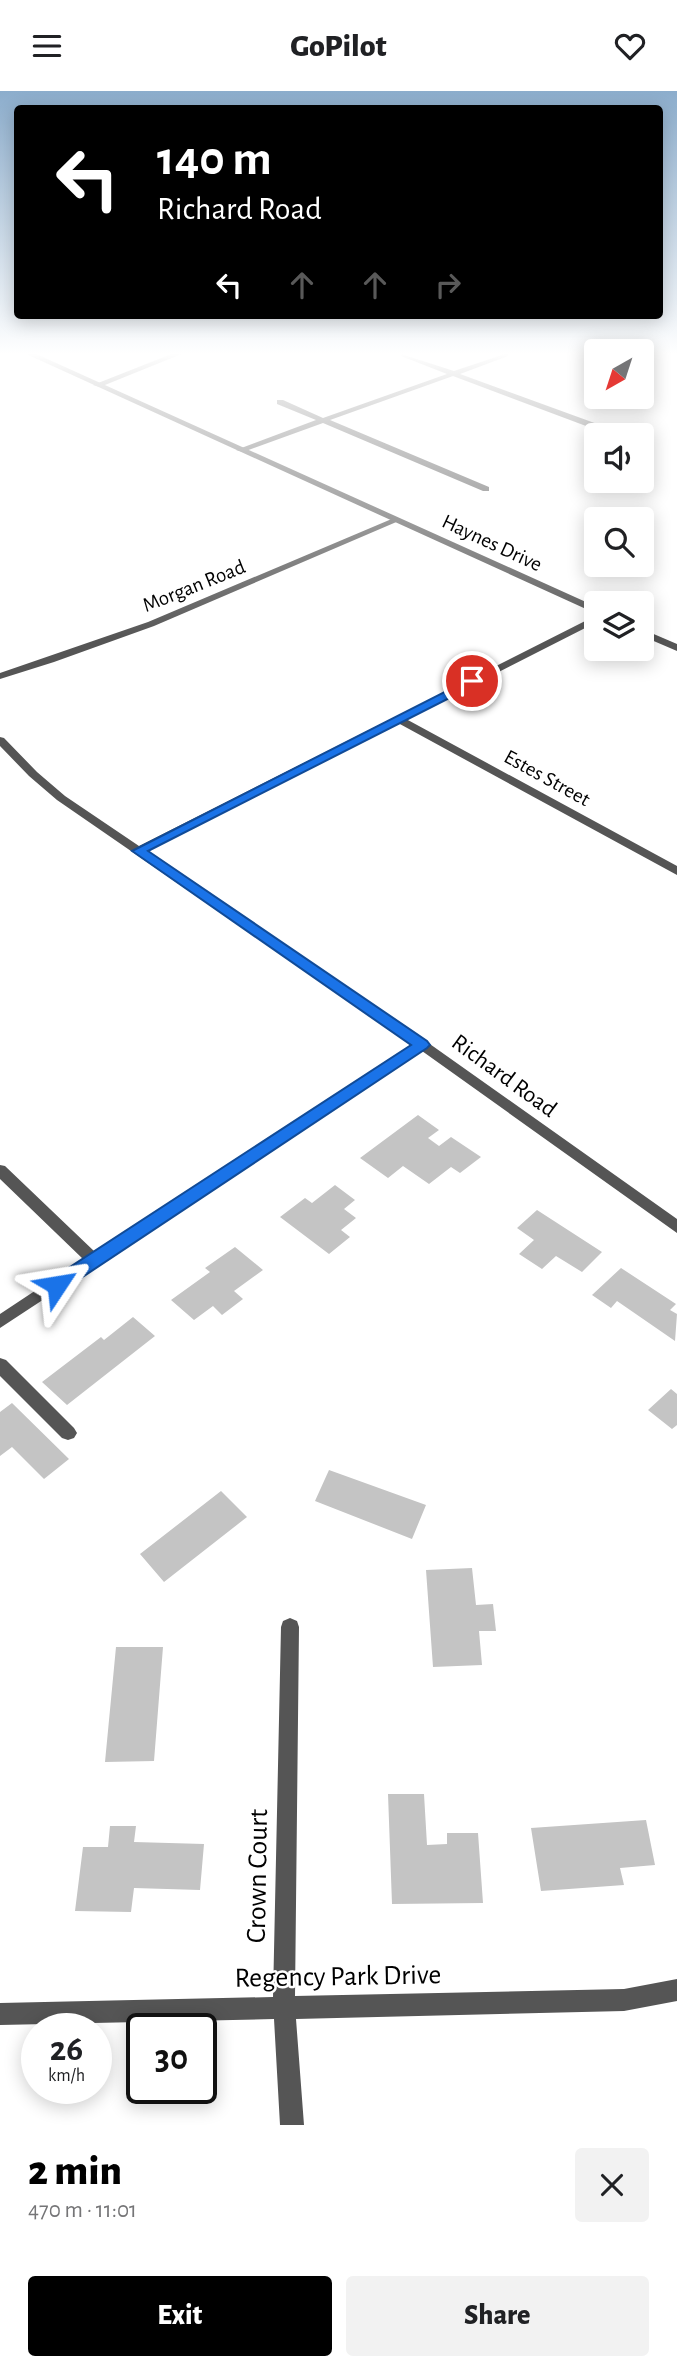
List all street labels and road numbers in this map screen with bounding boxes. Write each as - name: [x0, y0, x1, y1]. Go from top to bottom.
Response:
- street label: Haynes Drive: [439, 511, 545, 575]
- street label: Morgan Road: [140, 556, 248, 616]
- street label: Estes Street: [501, 746, 594, 810]
- street label: Richard Road: [447, 1030, 561, 1122]
- street label: Crown Court: [243, 1809, 273, 1943]
- street label: Regency Park Drive: [234, 1961, 442, 1993]

